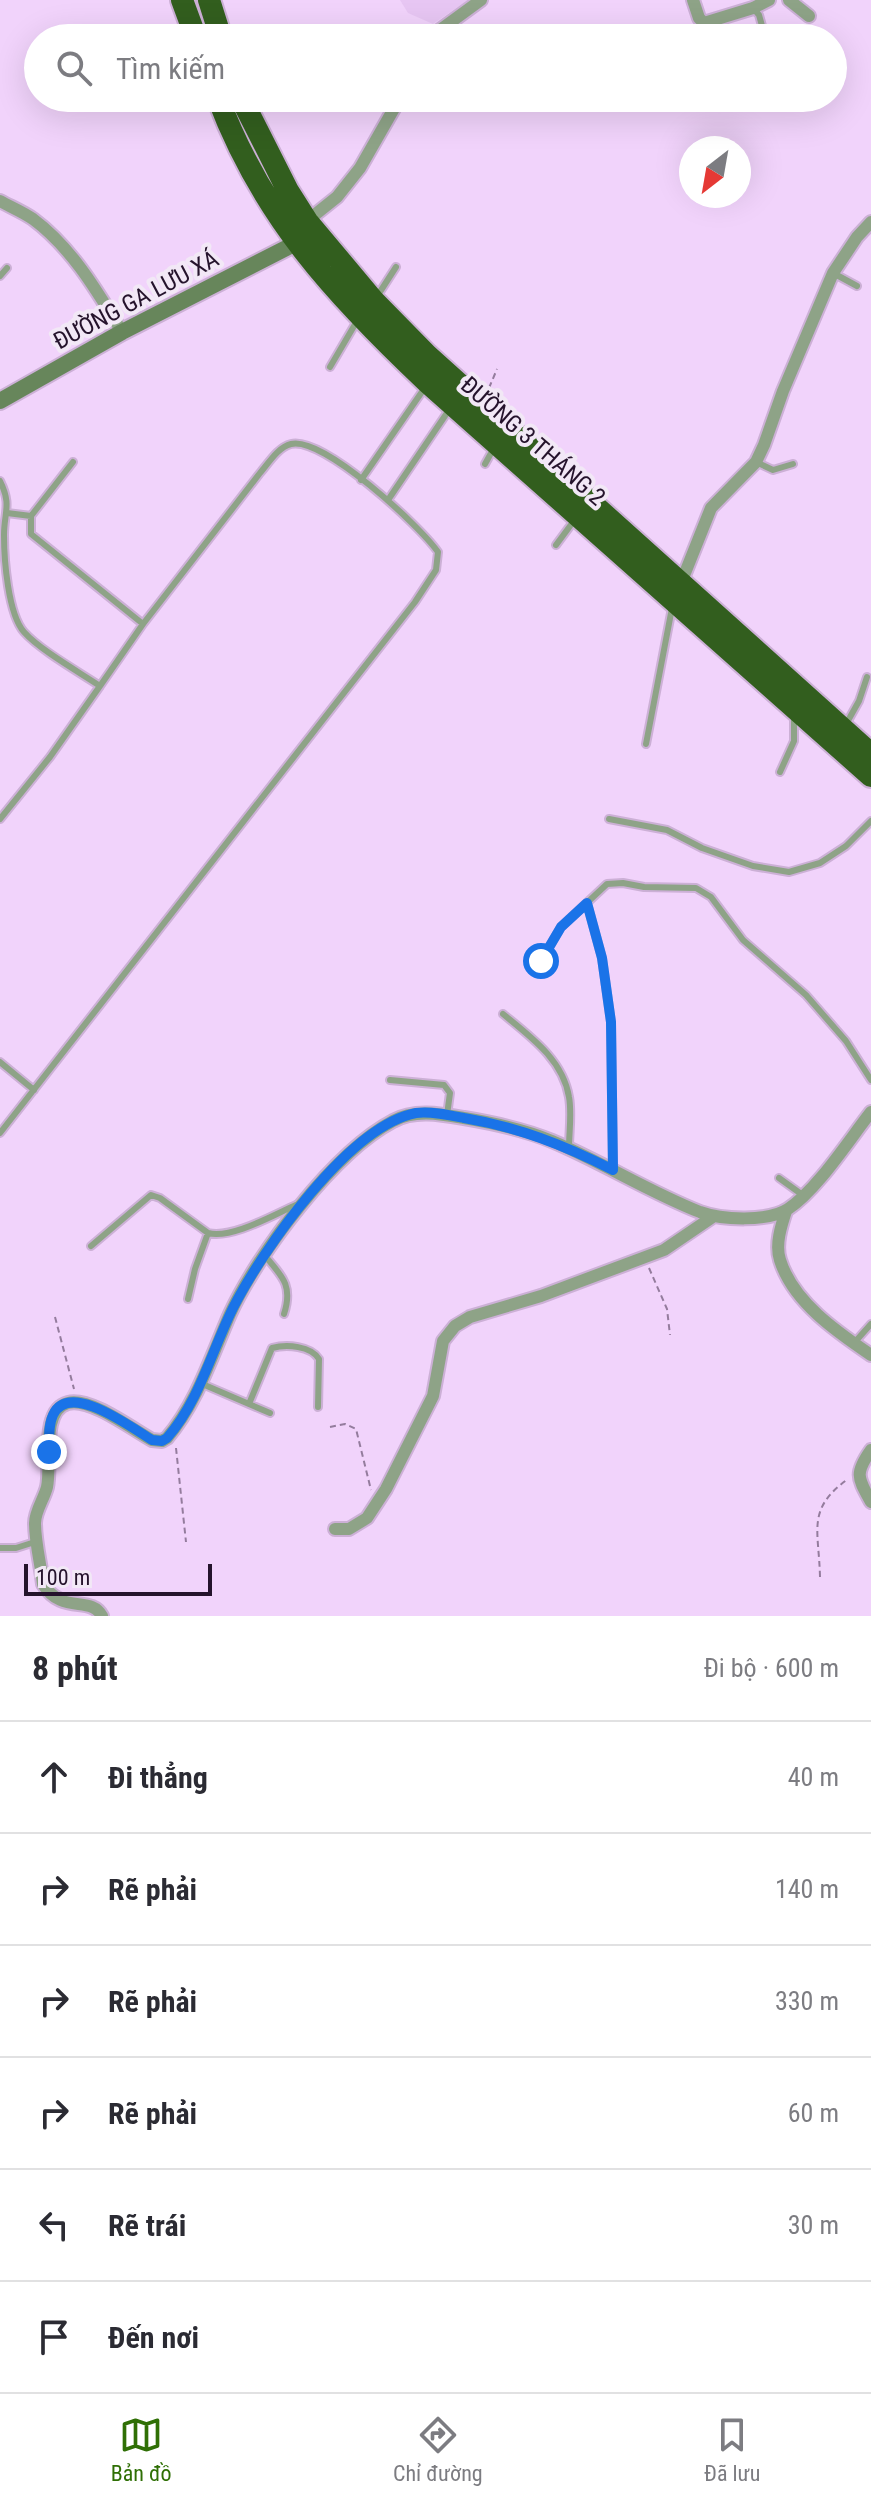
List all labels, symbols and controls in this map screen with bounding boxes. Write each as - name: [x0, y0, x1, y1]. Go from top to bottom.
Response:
- search box: [24, 24, 847, 112]
- icon: search: [52, 46, 96, 90]
- text: Tìm kiếm: [116, 51, 225, 86]
- north arrow: [679, 136, 751, 208]
- street label: ĐƯỜNG GA LƯU XÁ: [49, 245, 224, 355]
- street label: ĐƯỜNG 3 THÁNG 2: [455, 371, 611, 511]
- route start: [523, 943, 559, 979]
- route end: [31, 1434, 67, 1470]
- scale bar: [24, 1560, 212, 1596]
- text: 100 m: [36, 1565, 90, 1590]
- text: 8 phút: [32, 1648, 118, 1688]
- text: Đi bộ · 600 m: [704, 1653, 839, 1683]
- icon: ahead: [32, 1755, 76, 1799]
- text: Đi thẳng: [108, 1760, 208, 1795]
- text: 40 m: [788, 1762, 839, 1792]
- icon: right: [32, 1867, 76, 1911]
- text: Rẽ phải: [108, 1872, 197, 1907]
- text: 140 m: [775, 1874, 839, 1904]
- icon: right: [32, 1979, 76, 2023]
- text: Rẽ phải: [108, 1984, 197, 2019]
- text: 330 m: [775, 1986, 839, 2016]
- icon: right: [32, 2091, 76, 2135]
- text: Rẽ phải: [108, 2096, 197, 2131]
- text: 60 m: [788, 2098, 839, 2128]
- icon: left: [32, 2203, 76, 2247]
- text: Rẽ trái: [108, 2208, 186, 2243]
- text: 30 m: [788, 2210, 839, 2240]
- icon: arrive: [32, 2315, 76, 2359]
- text: Đến nơi: [108, 2320, 199, 2355]
- tab: Bản đồ: [111, 2413, 172, 2486]
- tab: Chỉ đường: [393, 2413, 483, 2486]
- tab: Đã lưu: [704, 2413, 760, 2486]

